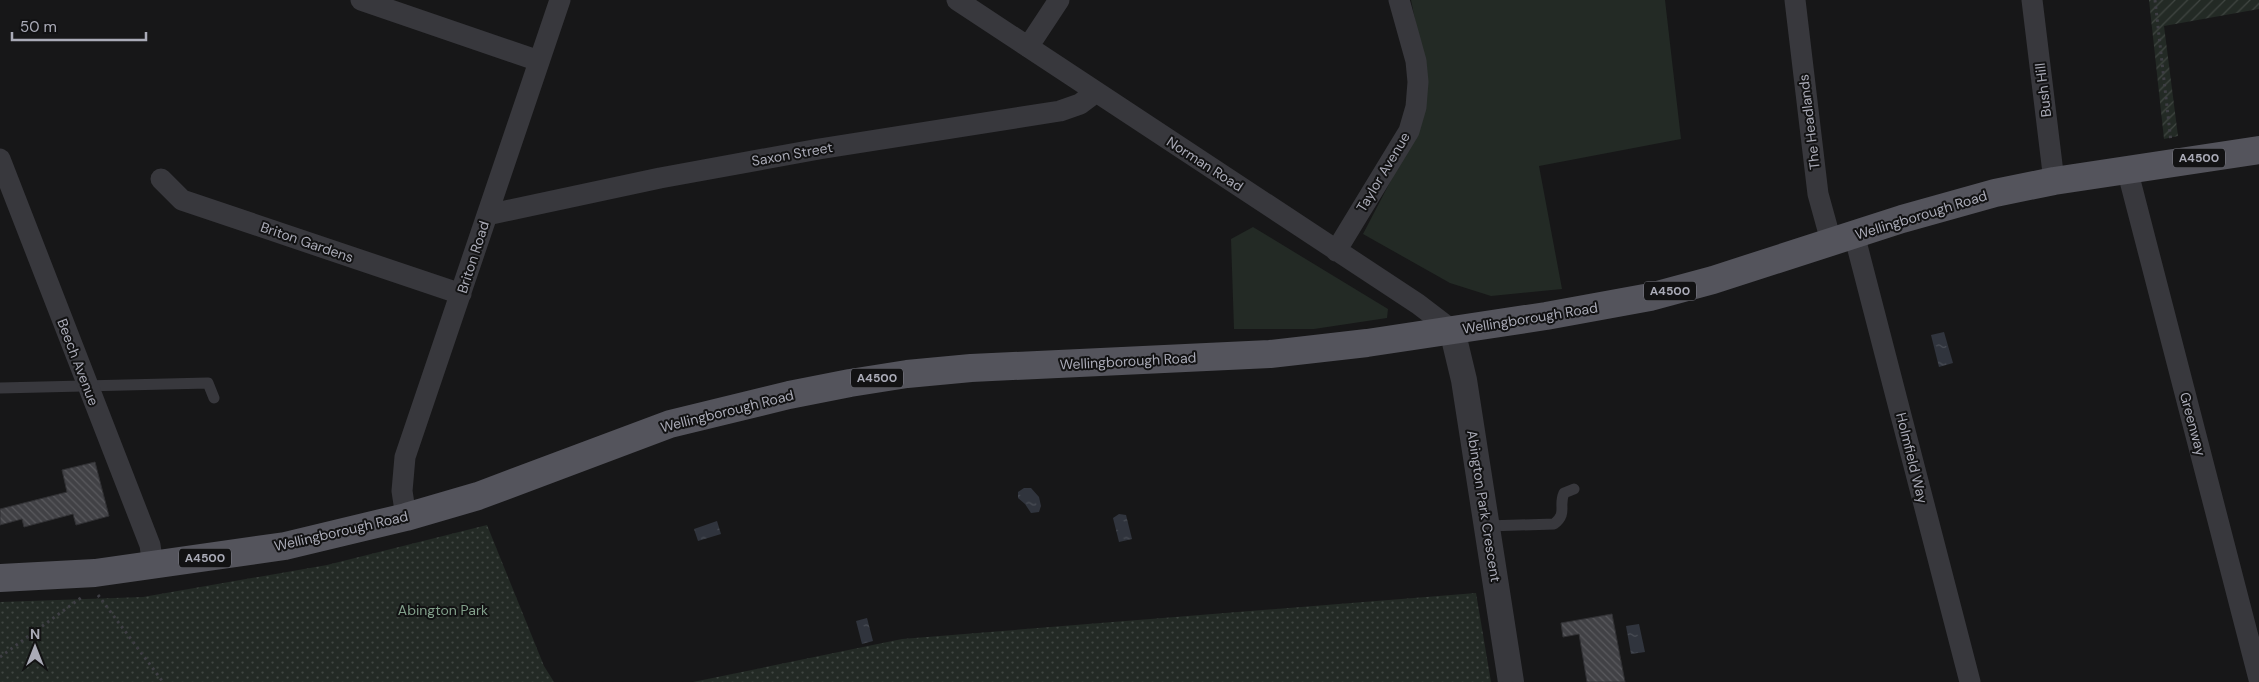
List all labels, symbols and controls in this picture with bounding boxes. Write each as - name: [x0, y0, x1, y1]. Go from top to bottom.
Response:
- scale bar: [12, 10, 146, 42]
- text: 50 m: [20, 17, 57, 37]
- street label: Bush Hill: [2031, 62, 2055, 118]
- street label: The Headlands: [1794, 73, 1824, 171]
- street label: Taylor Avenue: [1352, 129, 1414, 215]
- street label: Norman Road: [1163, 133, 1247, 195]
- street label: Saxon Street: [750, 138, 834, 170]
- road number: A4500: [2173, 148, 2225, 168]
- street label: Wellingborough Road: [1853, 186, 1989, 244]
- street label: Briton Gardens: [258, 218, 356, 266]
- street label: Briton Road: [453, 219, 493, 295]
- road number: A4500: [1644, 282, 1696, 300]
- street label: Wellingborough Road: [1461, 298, 1599, 338]
- street label: Beech Avenue: [53, 316, 103, 408]
- street label: Wellingborough Road: [1059, 348, 1197, 374]
- road number: A4500: [851, 368, 903, 388]
- street label: Wellingborough Road: [658, 386, 796, 436]
- street label: Greenway: [2176, 390, 2210, 458]
- street label: Holmfield Way: [1892, 411, 1932, 505]
- street label: Abington Park Crescent: [1463, 429, 1505, 583]
- street label: Wellingborough Road: [272, 507, 410, 555]
- road number: A4500: [179, 548, 231, 568]
- park label: Abington Park: [398, 601, 488, 619]
- north arrow: [10, 622, 60, 672]
- text: N: [30, 625, 40, 643]

